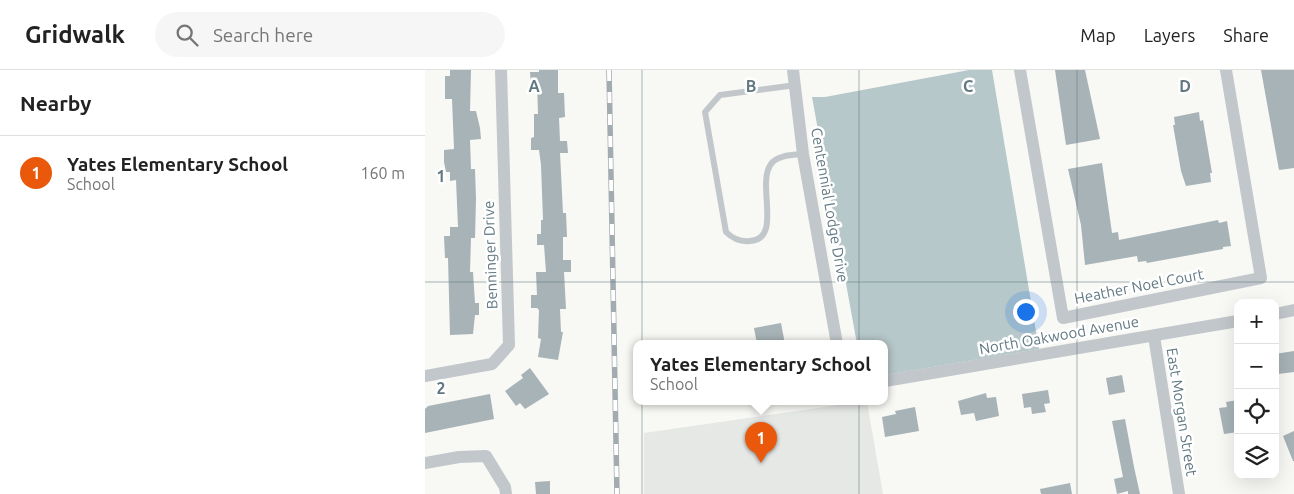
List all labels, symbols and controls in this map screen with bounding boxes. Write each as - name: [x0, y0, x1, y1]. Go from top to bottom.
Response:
- search box: [155, 12, 505, 57]
- text: Gridwalk: [25, 21, 125, 48]
- icon: search: [173, 21, 201, 49]
- text: Search here: [213, 24, 313, 46]
- text: Map: [1080, 25, 1116, 45]
- text: Layers: [1144, 25, 1195, 45]
- text: Share: [1223, 25, 1269, 45]
- text: A: [528, 77, 540, 95]
- text: B: [746, 77, 756, 95]
- text: C: [963, 77, 973, 95]
- text: D: [1179, 77, 1191, 95]
- text: Nearby: [20, 91, 91, 115]
- street label: Centennial Lodge Drive: [808, 126, 852, 284]
- text: Yates Elementary School: [67, 153, 288, 175]
- text: 1: [31, 164, 41, 182]
- text: 160 m: [360, 164, 405, 182]
- text: 1: [436, 167, 446, 185]
- text: School: [67, 175, 115, 193]
- street label: Benninger Drive: [480, 200, 500, 310]
- street label: Heather Noel Court: [1073, 265, 1205, 307]
- your location: [1013, 299, 1039, 325]
- map controls: [1234, 299, 1279, 479]
- button: +: [1234, 299, 1279, 344]
- street label: North Oakwood Avenue: [978, 313, 1140, 357]
- popup: [633, 340, 888, 405]
- button: −: [1234, 344, 1279, 389]
- street label: East Morgan Street: [1163, 347, 1201, 477]
- text: Yates Elementary School: [650, 353, 871, 375]
- text: School: [650, 375, 698, 393]
- text: 2: [436, 379, 446, 397]
- button: locate: [1234, 389, 1279, 434]
- pin: 1: [745, 422, 777, 463]
- button: layers: [1234, 434, 1279, 479]

